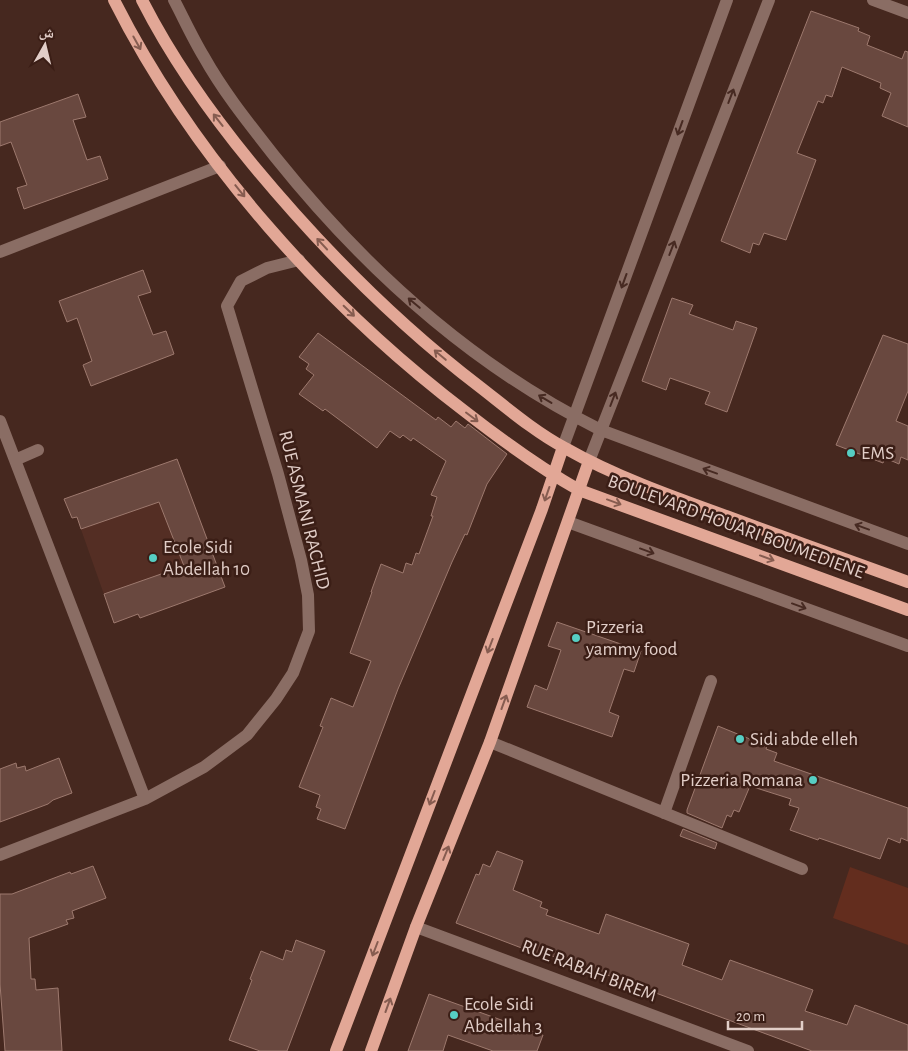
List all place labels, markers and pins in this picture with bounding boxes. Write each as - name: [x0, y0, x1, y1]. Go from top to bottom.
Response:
- place label: EMS: [861, 444, 894, 463]
- marker: EMS: [845, 447, 857, 459]
- place label: Ecole Sidi Abdellah 10: [163, 538, 250, 579]
- marker: Ecole Sidi Abdellah 10: [147, 552, 159, 564]
- place label: Pizzeria yammy food: [585, 618, 678, 659]
- marker: Pizzeria yammy food: [570, 632, 582, 644]
- place label: Sidi abde elleh: [750, 730, 858, 749]
- marker: Sidi abde elleh: [734, 733, 746, 745]
- place label: Pizzeria Romana: [680, 771, 803, 790]
- marker: Pizzeria Romana: [807, 774, 819, 786]
- place label: Ecole Sidi Abdellah 3: [464, 995, 542, 1036]
- marker: Ecole Sidi Abdellah 3: [448, 1009, 460, 1021]

